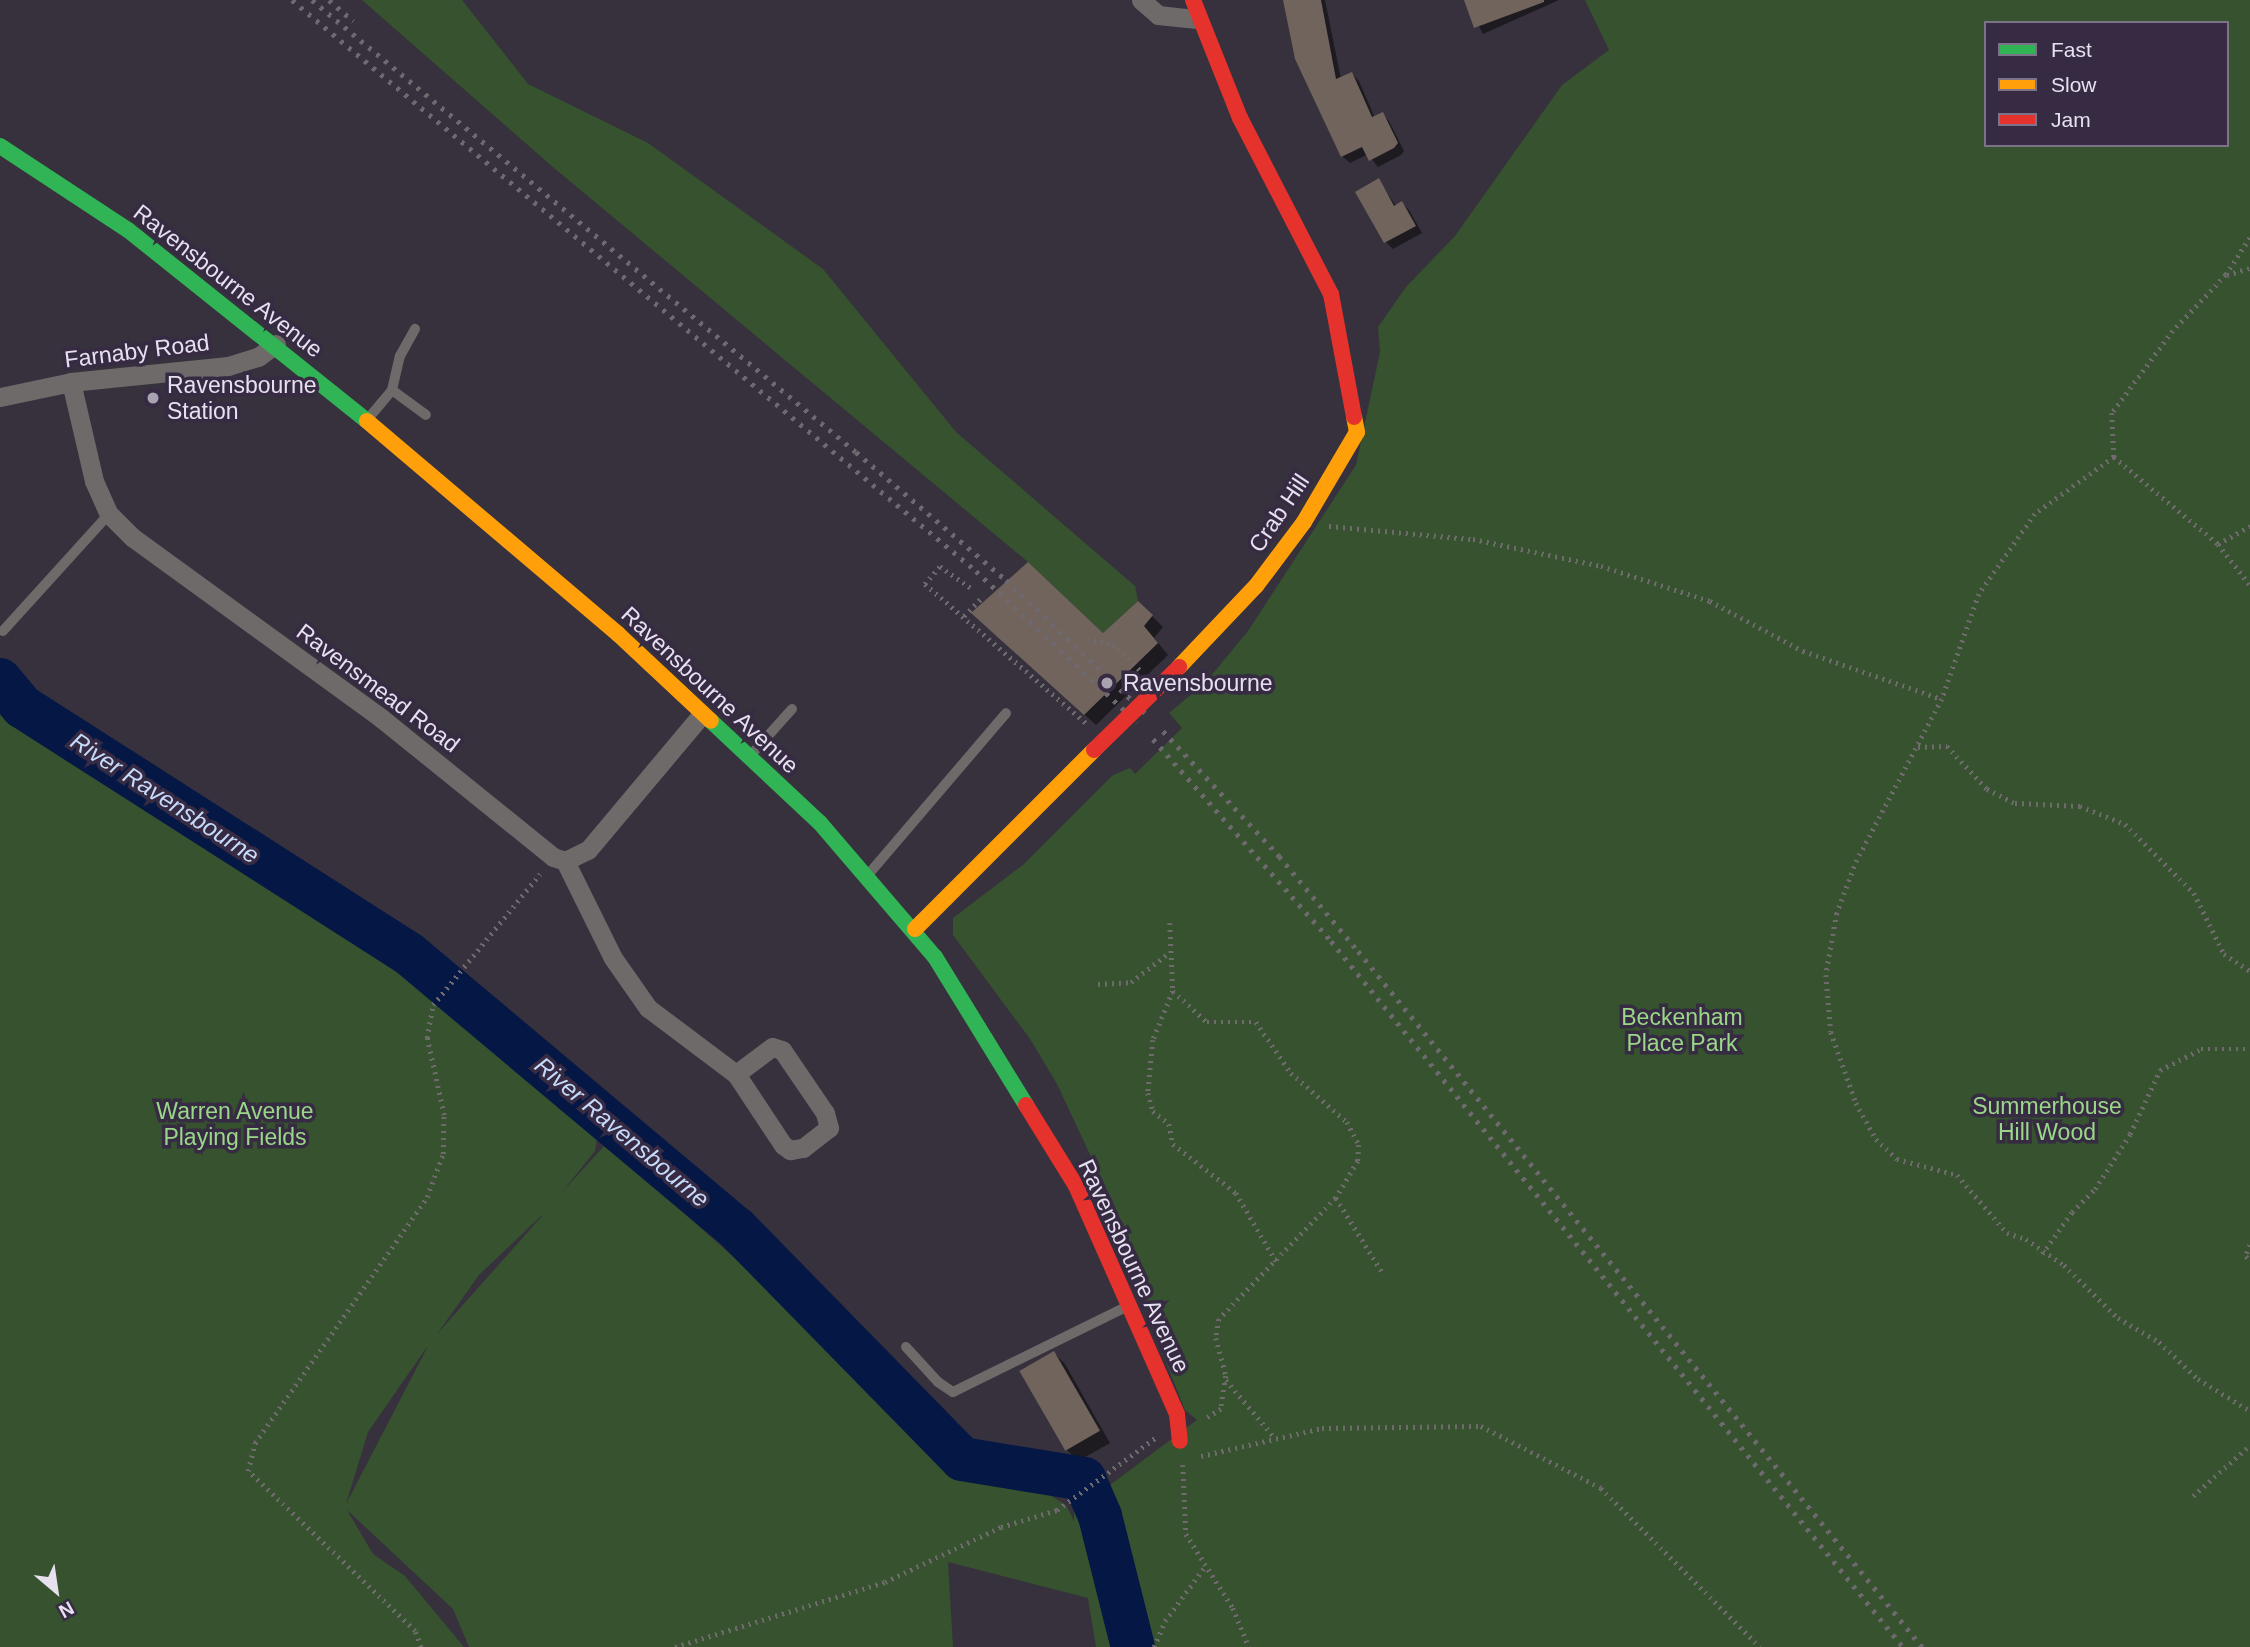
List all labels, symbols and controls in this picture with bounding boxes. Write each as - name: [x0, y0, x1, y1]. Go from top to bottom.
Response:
- legend: [1984, 21, 2229, 147]
- text: Fast: [2051, 38, 2092, 61]
- text: Slow: [2051, 73, 2097, 96]
- text: Jam: [2051, 108, 2091, 131]
- street label: Ravensbourne Avenue: [127, 198, 329, 364]
- street label: Farnaby Road: [63, 328, 211, 374]
- place label: Ravensbourne Station: [167, 371, 317, 425]
- marker: Ravensbourne Station: [145, 390, 161, 406]
- street label: Crab Hill: [1243, 469, 1315, 557]
- street label: Ravensbourne Avenue: [615, 600, 805, 780]
- street label: Ravensmead Road: [291, 618, 465, 758]
- place label: Ravensbourne: [1123, 669, 1273, 697]
- marker: Ravensbourne: [1097, 673, 1117, 693]
- water label: River Ravensbourne: [65, 726, 265, 870]
- park label: Beckenham Place Park: [1621, 1003, 1743, 1057]
- water label: River Ravensbourne: [529, 1051, 715, 1213]
- park label: Summerhouse Hill Wood: [1972, 1092, 2122, 1146]
- park label: Warren Avenue Playing Fields: [156, 1097, 314, 1151]
- street label: Ravensbourne Avenue: [1072, 1154, 1196, 1378]
- north arrow: [21, 1556, 91, 1626]
- text: N: [55, 1597, 78, 1622]

